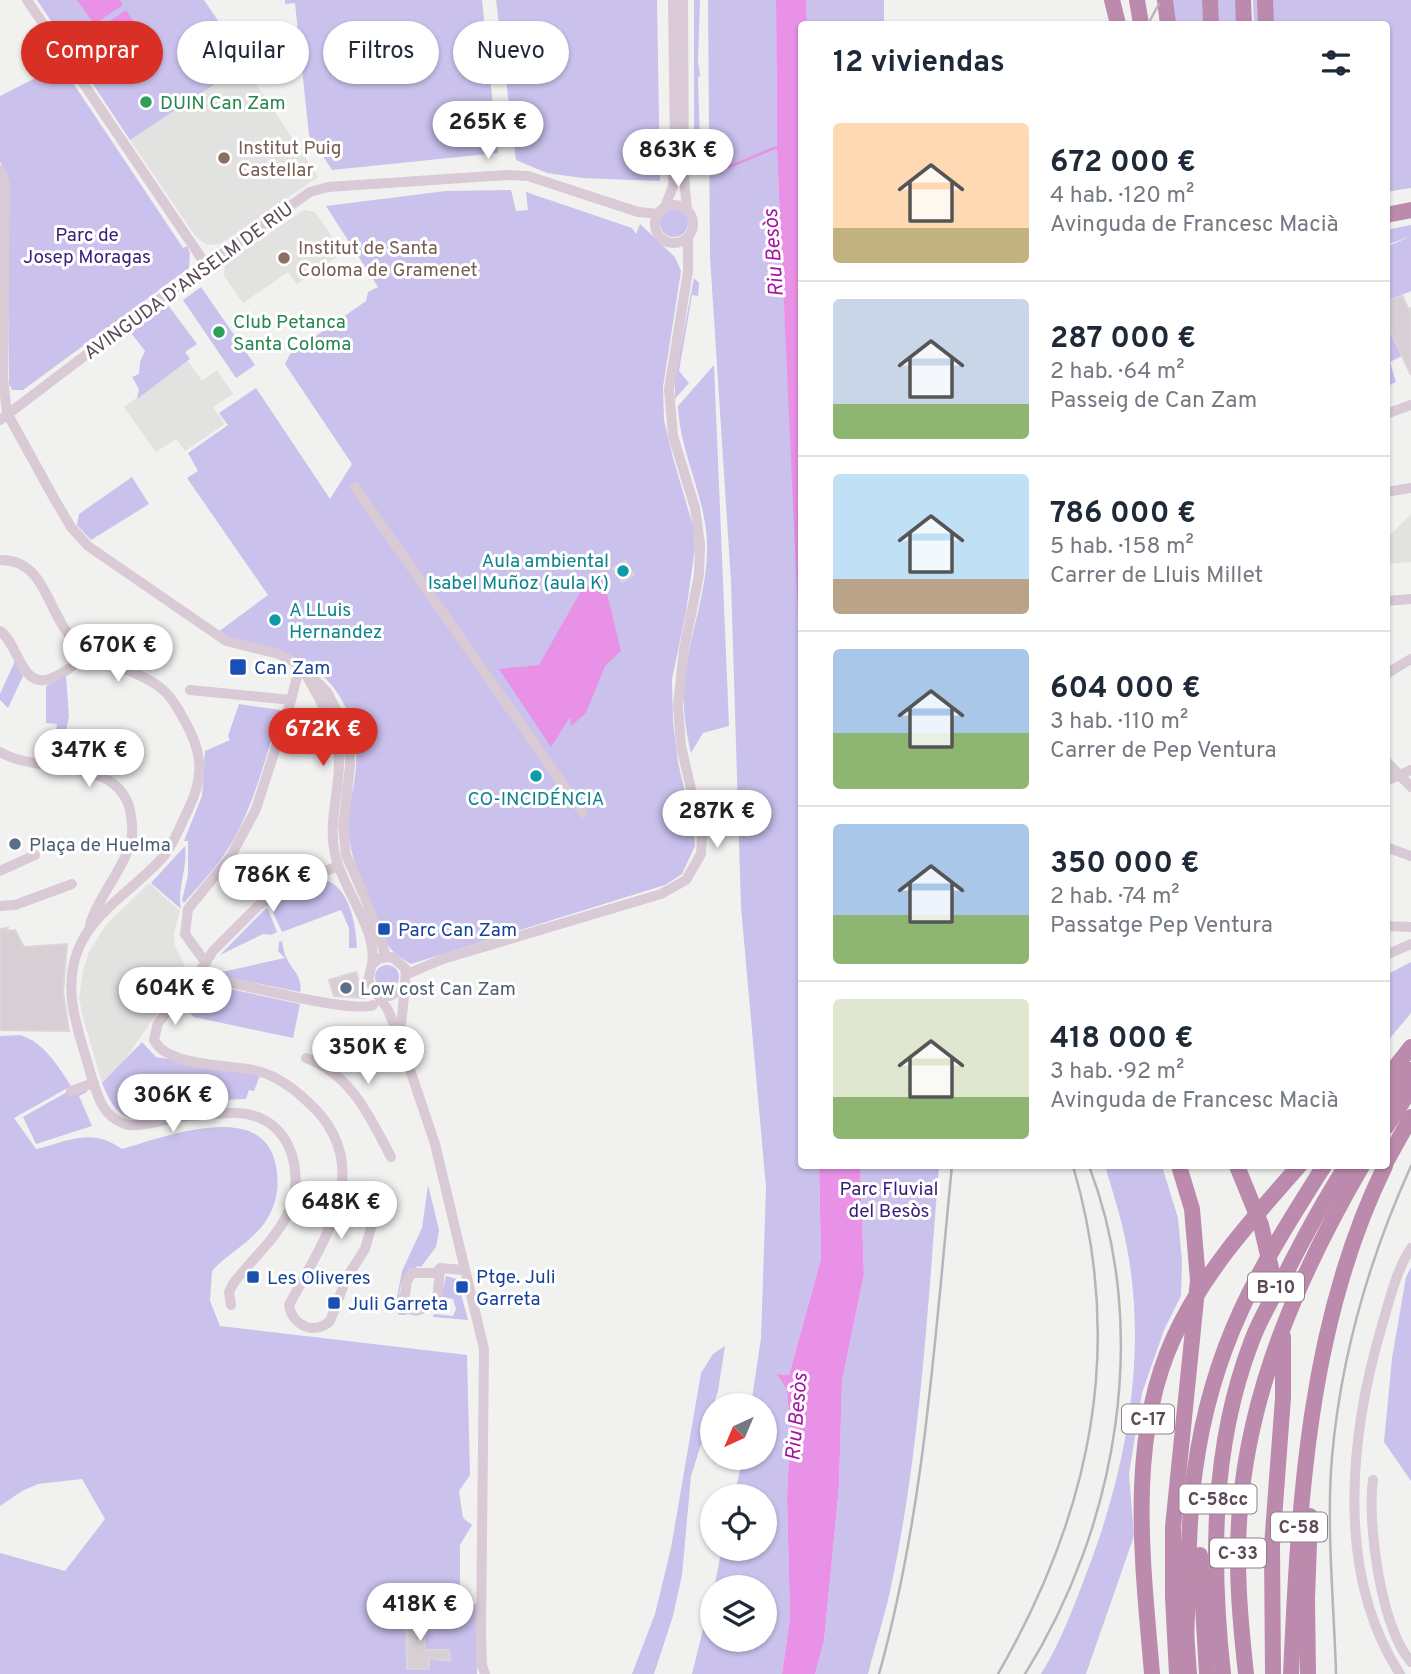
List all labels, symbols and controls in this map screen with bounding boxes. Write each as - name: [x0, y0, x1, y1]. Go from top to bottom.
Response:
- chip: Comprar: [21, 21, 163, 84]
- chip: Alquilar: [177, 21, 309, 84]
- chip: Filtros: [323, 21, 439, 84]
- chip: Nuevo: [453, 21, 569, 84]
- icon: filters: [1317, 44, 1355, 82]
- text: 12 viviendas: [833, 45, 1005, 82]
- place label: DUIN Can Zam: [160, 92, 286, 116]
- marker: DUIN Can Zam: [138, 94, 154, 110]
- pin: 265K €: [431, 102, 545, 161]
- text: 265K €: [449, 109, 527, 138]
- pin: 863K €: [621, 130, 735, 189]
- place label: Institut Puig Castellar: [238, 137, 341, 183]
- text: 863K €: [639, 137, 717, 166]
- text: 672 000 €: [1050, 145, 1196, 182]
- marker: Institut Puig Castellar: [216, 150, 232, 166]
- icon: home: [889, 151, 973, 235]
- text: 4 hab. · 120 m²: [1050, 182, 1194, 211]
- street label: AVINGUDA D'ANSELM DE RIU: [80, 198, 299, 366]
- water label: Riu Besòs: [758, 207, 791, 298]
- text: Avinguda de Francesc Macià: [1050, 211, 1339, 240]
- park label: Parc de Josep Moragas: [23, 224, 151, 270]
- place label: Institut de Santa Coloma de Gramenet: [298, 237, 478, 283]
- marker: Institut de Santa Coloma de Gramenet: [276, 250, 292, 266]
- place label: Club Petanca Santa Coloma: [233, 311, 351, 357]
- text: 287 000 €: [1050, 321, 1196, 358]
- marker: Club Petanca Santa Coloma: [211, 324, 227, 340]
- icon: home: [889, 327, 973, 411]
- text: 2 hab. · 64 m²: [1050, 358, 1185, 387]
- text: Passeig de Can Zam: [1050, 387, 1257, 416]
- text: 786 000 €: [1050, 496, 1196, 533]
- icon: home: [889, 502, 973, 586]
- text: 5 hab. · 158 m²: [1050, 533, 1194, 562]
- place label: Aula ambiental Isabel Muñoz (aula K): [428, 550, 609, 596]
- text: Carrer de Lluis Millet: [1050, 562, 1263, 591]
- marker: Aula ambiental Isabel Muñoz (aula K): [615, 563, 631, 579]
- place label: A LLuis Hernandez: [289, 599, 382, 645]
- marker: A LLuis Hernandez: [267, 612, 283, 628]
- pin: 670K €: [61, 624, 175, 684]
- text: 670K €: [79, 632, 157, 661]
- marker: Can Zam: [228, 657, 248, 677]
- place label: Can Zam: [254, 657, 330, 681]
- text: 604 000 €: [1050, 671, 1201, 708]
- icon: home: [889, 677, 973, 761]
- pin: 672K €: [266, 708, 380, 768]
- text: 3 hab. · 110 m²: [1050, 708, 1188, 737]
- text: 672K €: [285, 716, 361, 745]
- pin: 347K €: [32, 730, 146, 789]
- text: 347K €: [50, 737, 128, 766]
- text: Carrer de Pep Ventura: [1050, 737, 1277, 766]
- marker: CO-INCIDÉNCIA: [528, 768, 544, 784]
- place label: CO-INCIDÉNCIA: [468, 787, 604, 812]
- pin: 287K €: [660, 790, 774, 850]
- text: 287K €: [679, 798, 755, 827]
- place label: Plaça de Huelma: [29, 834, 171, 858]
- marker: Plaça de Huelma: [7, 836, 23, 852]
- text: 350 000 €: [1050, 846, 1199, 883]
- icon: home: [889, 852, 973, 936]
- pin: 786K €: [216, 855, 330, 914]
- text: 786K €: [235, 862, 311, 891]
- text: 2 hab. · 74 m²: [1050, 883, 1180, 912]
- text: Passatge Pep Ventura: [1050, 912, 1273, 941]
- place label: Parc Can Zam: [398, 919, 517, 943]
- marker: Parc Can Zam: [376, 921, 392, 937]
- pin: 604K €: [118, 968, 232, 1027]
- text: 604K €: [135, 975, 215, 1004]
- place label: Low cost Can Zam: [360, 978, 516, 1002]
- marker: Low cost Can Zam: [338, 980, 354, 996]
- text: 418 000 €: [1050, 1021, 1194, 1058]
- pin: 350K €: [311, 1026, 425, 1086]
- icon: home: [889, 1027, 973, 1111]
- text: 350K €: [328, 1034, 408, 1063]
- text: 3 hab. · 92 m²: [1050, 1058, 1184, 1087]
- pin: 306K €: [116, 1074, 230, 1134]
- text: 306K €: [133, 1082, 213, 1111]
- text: Avinguda de Francesc Macià: [1050, 1087, 1339, 1116]
- park label: Parc Fluvial del Besòs: [840, 1178, 938, 1224]
- pin: 648K €: [284, 1182, 398, 1241]
- text: 648K €: [301, 1189, 381, 1218]
- place label: Ptge. Juli Garreta: [476, 1266, 556, 1312]
- place label: Les Oliveres: [267, 1267, 371, 1291]
- marker: Les Oliveres: [245, 1269, 261, 1285]
- road number: B-10: [1248, 1272, 1304, 1302]
- marker: Ptge. Juli Garreta: [454, 1279, 470, 1295]
- place label: Juli Garreta: [348, 1293, 448, 1317]
- marker: Juli Garreta: [326, 1295, 342, 1311]
- water label: Riu Besòs: [780, 1371, 815, 1462]
- north arrow: [700, 1393, 777, 1470]
- map controls: [700, 1393, 777, 1652]
- road number: C-17: [1122, 1404, 1174, 1434]
- button: locate: [700, 1484, 777, 1561]
- road number: C-58cc: [1180, 1484, 1256, 1514]
- road number: C-58: [1271, 1512, 1327, 1542]
- road number: C-33: [1210, 1538, 1266, 1568]
- button: layers: [700, 1575, 777, 1652]
- pin: 418K €: [363, 1584, 477, 1643]
- text: 418K €: [383, 1591, 458, 1620]

